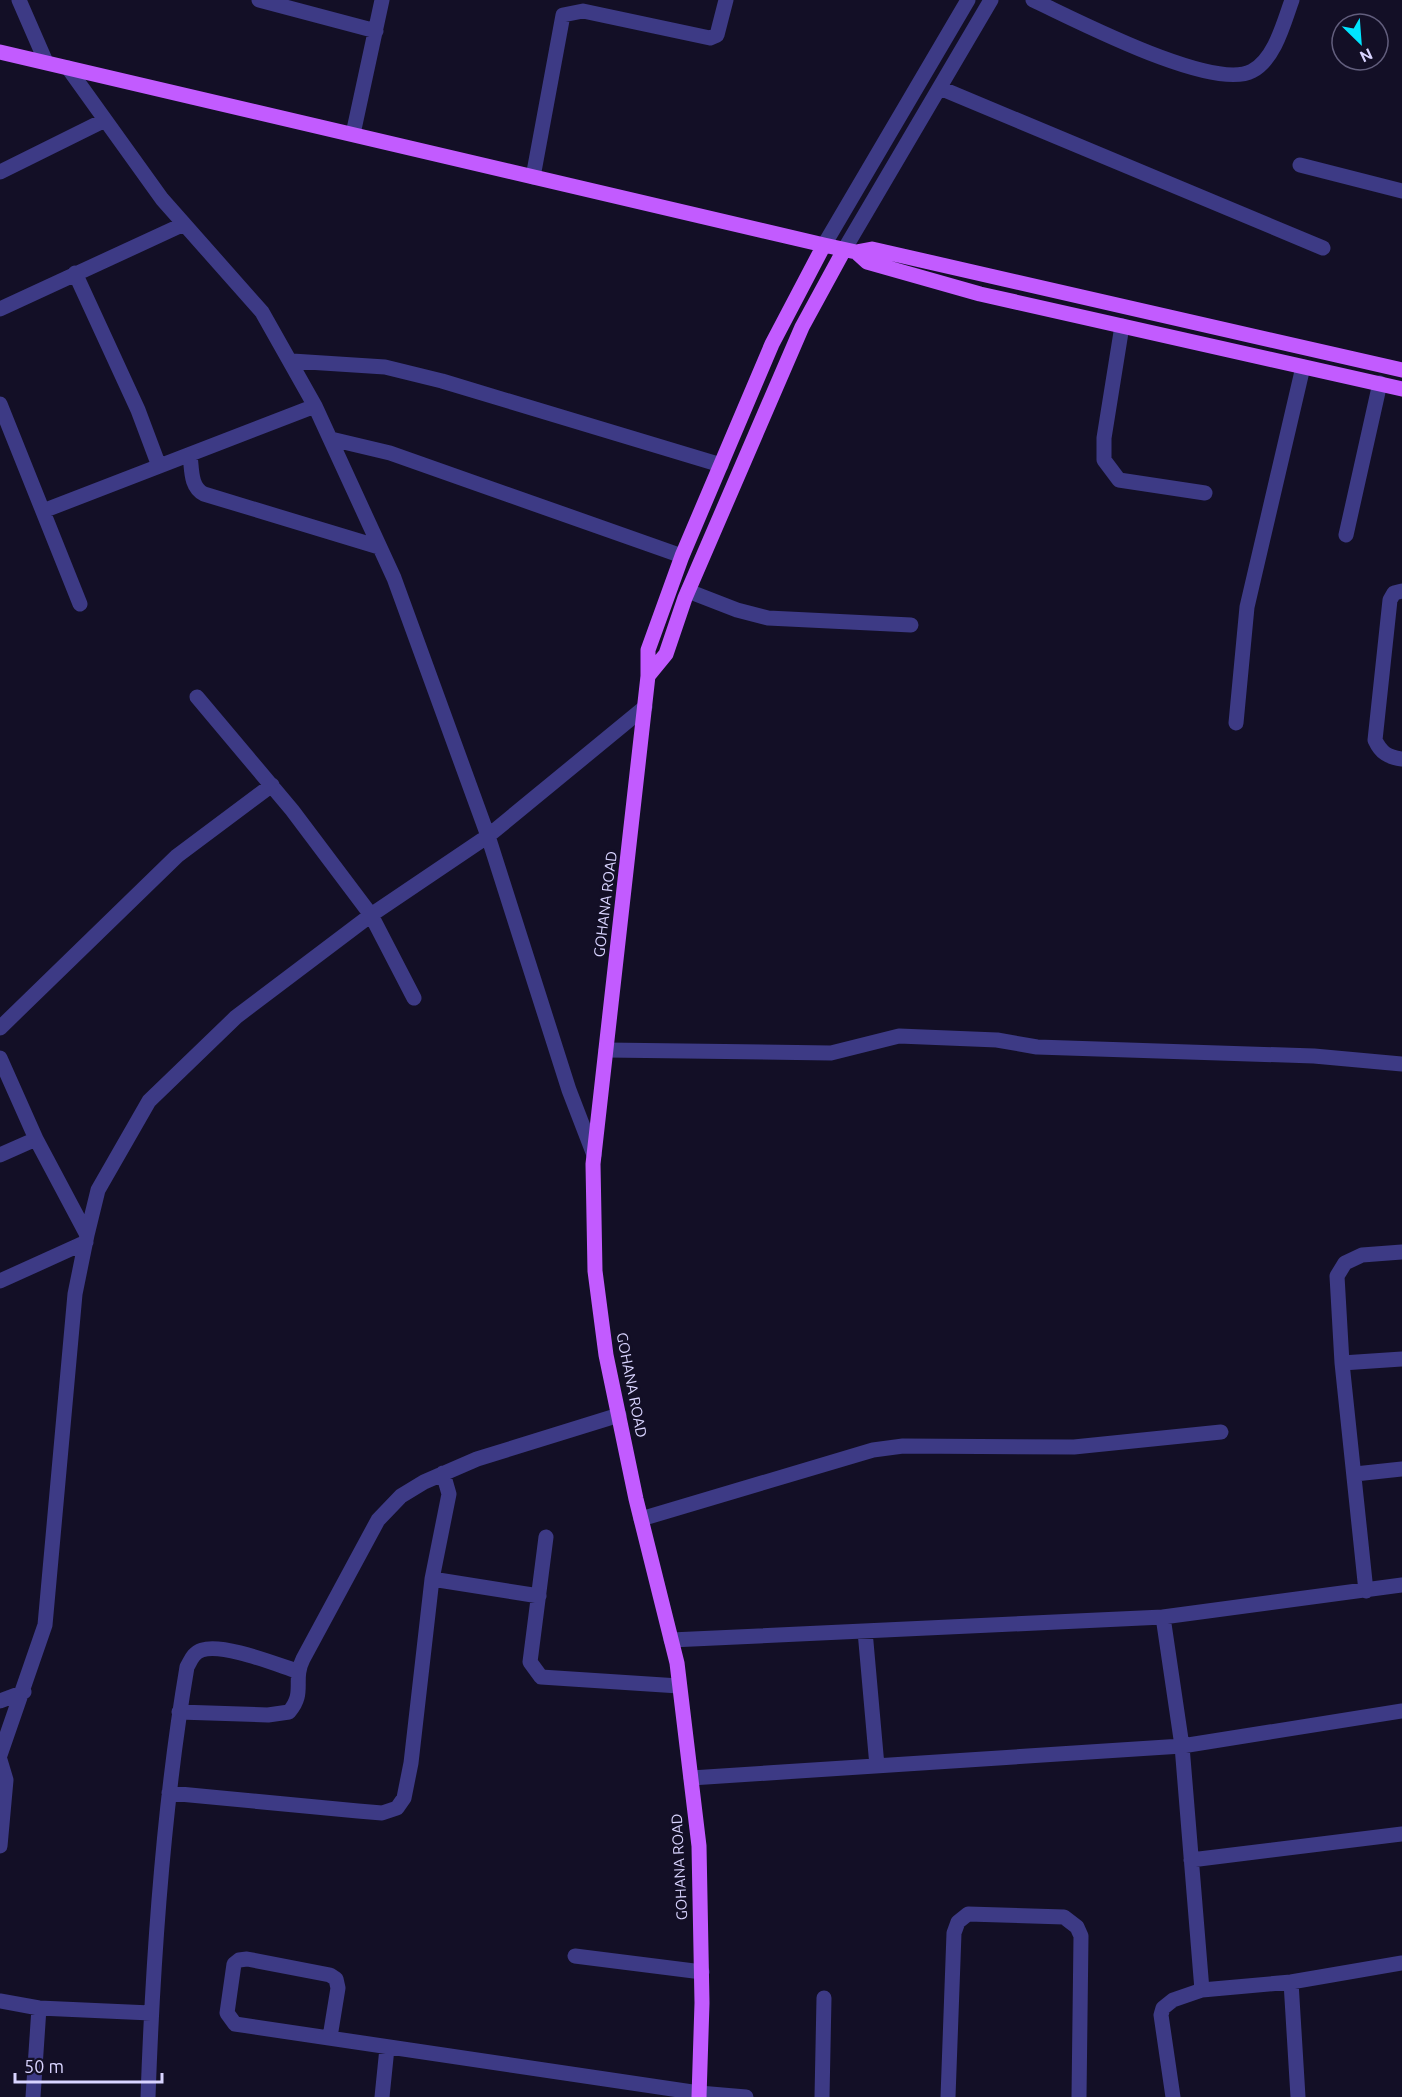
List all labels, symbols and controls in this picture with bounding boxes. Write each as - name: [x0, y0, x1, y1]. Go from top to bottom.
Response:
- north arrow: [1330, 12, 1390, 72]
- text: N: [1357, 45, 1376, 66]
- street label: GOHANA ROAD: [590, 850, 620, 958]
- street label: GOHANA ROAD: [613, 1331, 651, 1439]
- street label: GOHANA ROAD: [668, 1813, 690, 1921]
- scale bar: [15, 2046, 162, 2084]
- text: 50 m: [24, 2056, 64, 2076]

